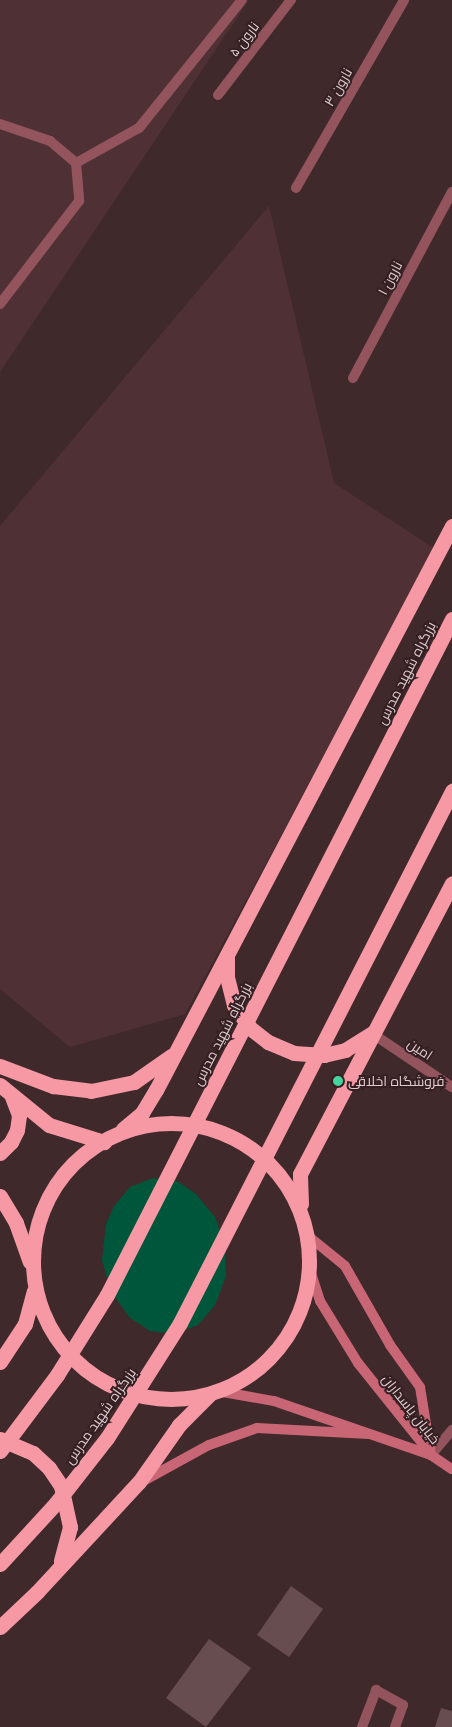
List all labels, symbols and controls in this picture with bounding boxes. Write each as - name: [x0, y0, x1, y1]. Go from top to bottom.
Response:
- street label: نارون ۵: [225, 18, 263, 60]
- street label: نارون ۳: [320, 65, 356, 109]
- street label: نارون ۱: [374, 258, 406, 298]
- street label: بزرگراه شهید مدرس: [373, 619, 439, 727]
- street label: بزرگراه شهید مدرس: [189, 980, 255, 1088]
- street label: امین: [404, 1035, 436, 1063]
- place label: فروشگاه اخلاقی: [348, 1073, 445, 1089]
- marker: فروشگاه اخلاقی: [332, 1075, 344, 1087]
- street label: بزرگراه شهید مدرس: [61, 1365, 139, 1467]
- street label: خیابان پاسداران: [378, 1371, 444, 1447]

